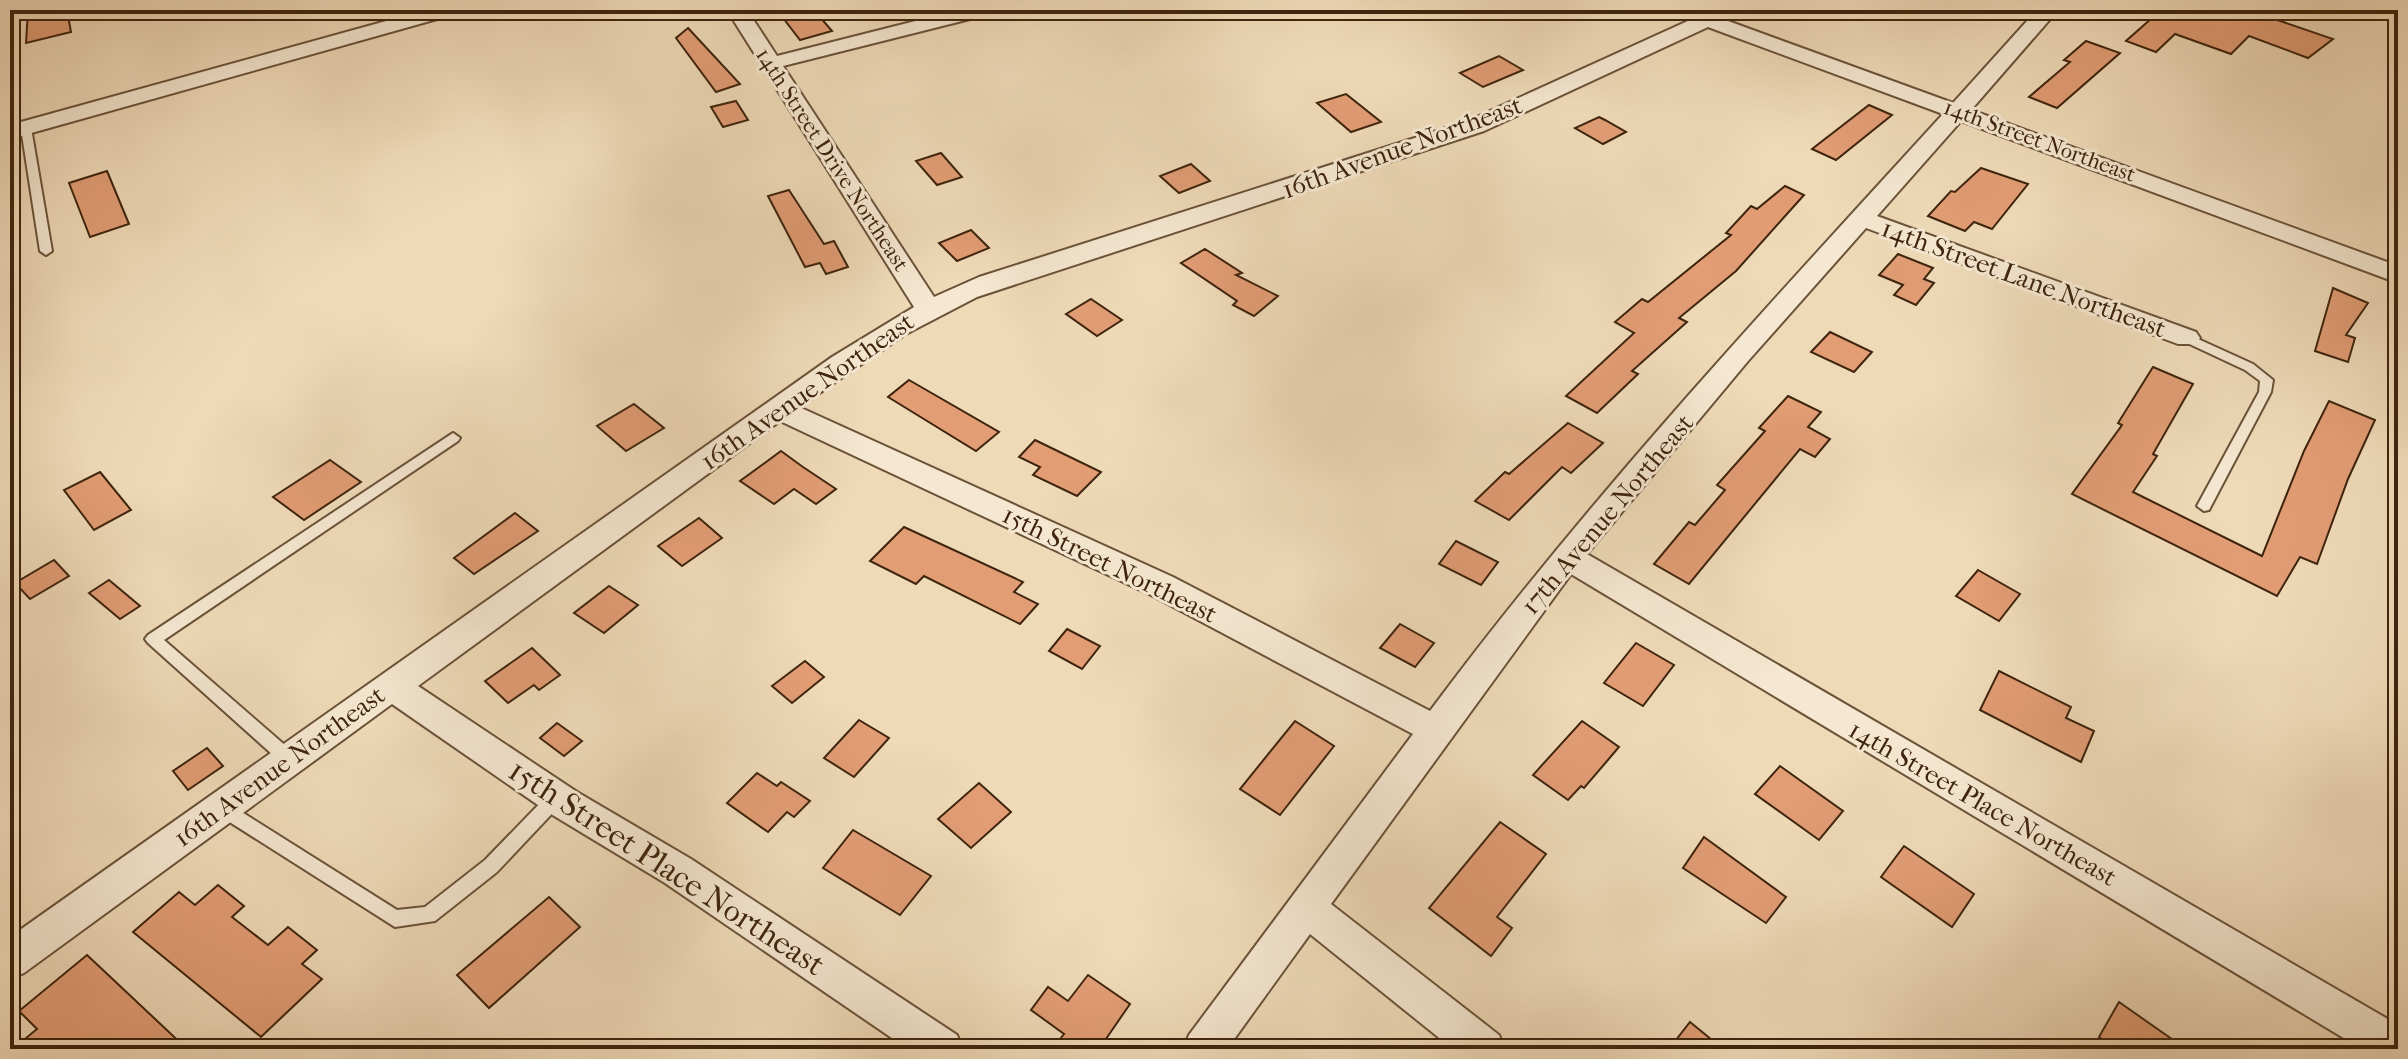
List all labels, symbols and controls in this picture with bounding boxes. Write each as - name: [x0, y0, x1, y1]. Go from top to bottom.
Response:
- street label: 14th Street Drive Northeast: [750, 43, 914, 276]
- street label: 16th Avenue Northeast: [1278, 89, 1527, 205]
- street label: 14th Street Northeast: [1940, 94, 2139, 188]
- street label: 14th Street Lane Northeast: [1877, 213, 2171, 345]
- street label: 16th Avenue Northeast: [695, 306, 920, 477]
- street label: 17th Avenue Northeast: [1515, 407, 1701, 621]
- street label: 15th Street Northeast: [997, 499, 1223, 630]
- street label: 16th Avenue Northeast: [168, 679, 391, 853]
- street label: 14th Street Place Northeast: [1843, 714, 2123, 893]
- street label: 15th Street Place Northeast: [502, 751, 832, 984]

